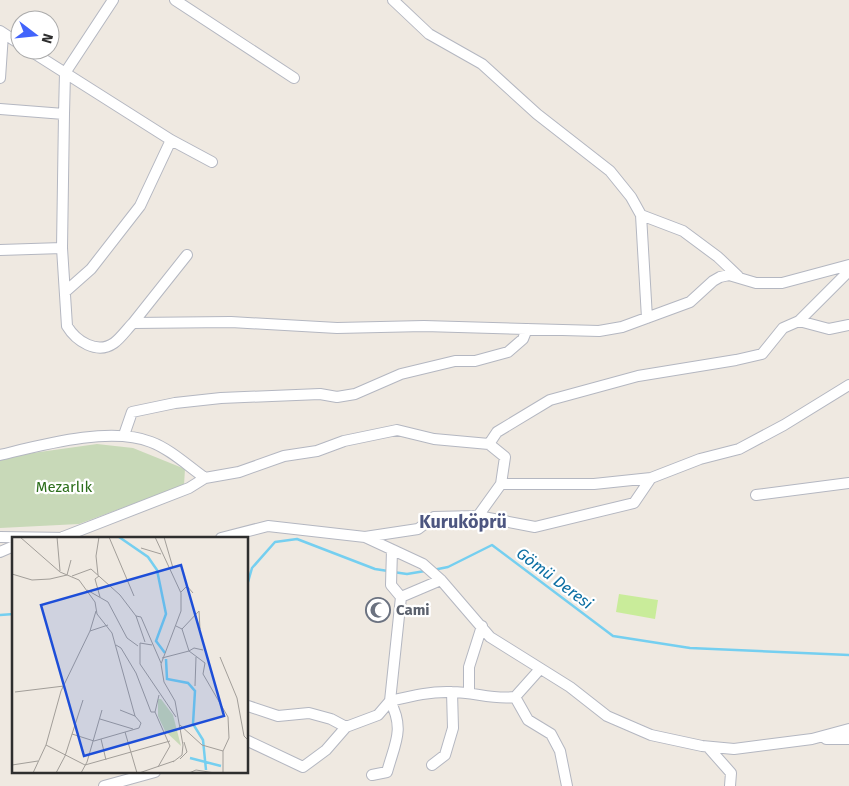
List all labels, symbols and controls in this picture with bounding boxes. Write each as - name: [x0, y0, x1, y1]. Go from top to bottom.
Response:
- north arrow: [10, 10, 60, 60]
- text: N: [38, 32, 56, 45]
- park label: Mezarlık: [36, 478, 92, 496]
- district label: Kuruköprü: [419, 511, 507, 533]
- inset map: [12, 537, 249, 774]
- water label: Gömü Deresi: [513, 544, 597, 614]
- mosque icon: Cami: [365, 597, 391, 623]
- place label: Cami: [396, 601, 430, 619]

